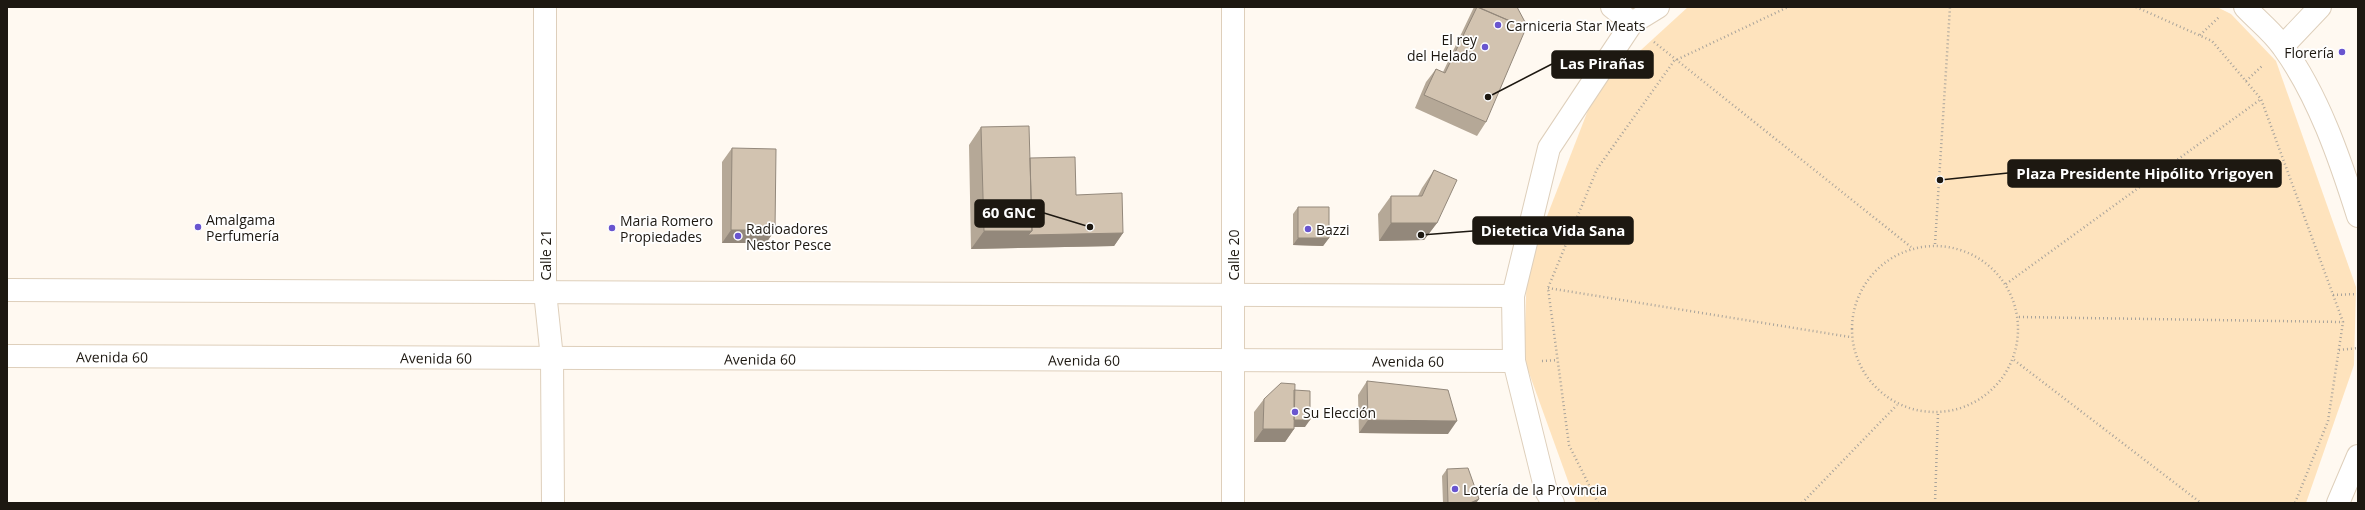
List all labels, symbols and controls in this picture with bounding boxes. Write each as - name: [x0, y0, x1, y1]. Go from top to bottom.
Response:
- place label: Carniceria Star Meats: [1506, 16, 1646, 35]
- marker: Carniceria Star Meats: [1493, 20, 1503, 30]
- place label: El rey del Helado: [1407, 30, 1478, 65]
- marker: El rey del Helado: [1480, 42, 1490, 52]
- place label: Florería: [2284, 43, 2334, 62]
- marker: Florería: [2337, 47, 2347, 57]
- callout: Las Pirañas: [1552, 51, 1653, 78]
- text: Las Pirañas: [1559, 53, 1645, 73]
- callout: Plaza Presidente Hipólito Yrigoyen: [2008, 160, 2281, 187]
- text: Plaza Presidente Hipólito Yrigoyen: [2016, 163, 2274, 183]
- callout: 60 GNC: [975, 200, 1044, 227]
- text: 60 GNC: [982, 202, 1036, 222]
- place label: Amalgama Perfumería: [206, 210, 279, 245]
- place label: Maria Romero Propiedades: [620, 211, 713, 246]
- callout: Dietetica Vida Sana: [1473, 217, 1633, 244]
- place label: Radioadores Nestor Pesce: [746, 219, 832, 254]
- place label: Bazzi: [1316, 220, 1349, 239]
- text: Dietetica Vida Sana: [1481, 220, 1625, 240]
- marker: Amalgama Perfumería: [193, 222, 203, 232]
- marker: Maria Romero Propiedades: [607, 223, 617, 233]
- marker: Bazzi: [1303, 224, 1313, 234]
- street label: Calle 21: [536, 229, 555, 281]
- street label: Calle 20: [1224, 229, 1243, 281]
- marker: Radioadores Nestor Pesce: [733, 231, 743, 241]
- street label: Avenida 60: [76, 347, 148, 366]
- street label: Avenida 60: [400, 348, 472, 367]
- street label: Avenida 60: [724, 349, 796, 368]
- street label: Avenida 60: [1048, 350, 1120, 369]
- street label: Avenida 60: [1372, 351, 1444, 370]
- place label: Su Elección: [1303, 403, 1376, 422]
- marker: Su Elección: [1290, 407, 1300, 417]
- place label: Lotería de la Provincia: [1463, 480, 1607, 499]
- marker: Lotería de la Provincia: [1450, 484, 1460, 494]

